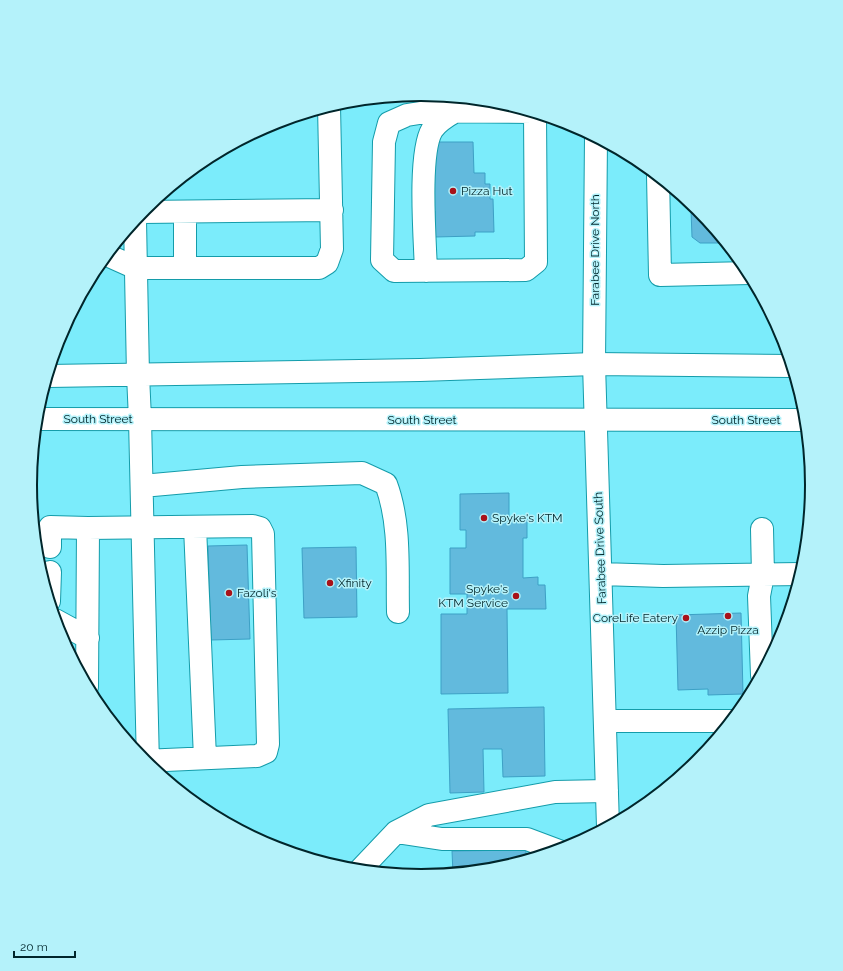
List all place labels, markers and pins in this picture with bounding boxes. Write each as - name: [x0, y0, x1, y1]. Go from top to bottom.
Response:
- place label: Pizza Hut: [461, 184, 513, 198]
- marker: Pizza Hut: [448, 186, 458, 196]
- place label: Spyke's KTM: [492, 511, 563, 525]
- marker: Spyke's KTM: [479, 513, 489, 523]
- place label: Xfinity: [338, 576, 372, 590]
- marker: Xfinity: [325, 578, 335, 588]
- place label: Spyke's KTM Service: [438, 582, 508, 610]
- place label: Fazoli's: [237, 586, 277, 600]
- marker: Fazoli's: [224, 588, 234, 598]
- marker: Spyke's KTM Service: [511, 591, 521, 601]
- place label: CoreLife Eatery: [593, 611, 678, 625]
- marker: Azzip Pizza: [723, 611, 733, 621]
- marker: CoreLife Eatery: [681, 613, 691, 623]
- place label: Azzip Pizza: [697, 623, 759, 637]

